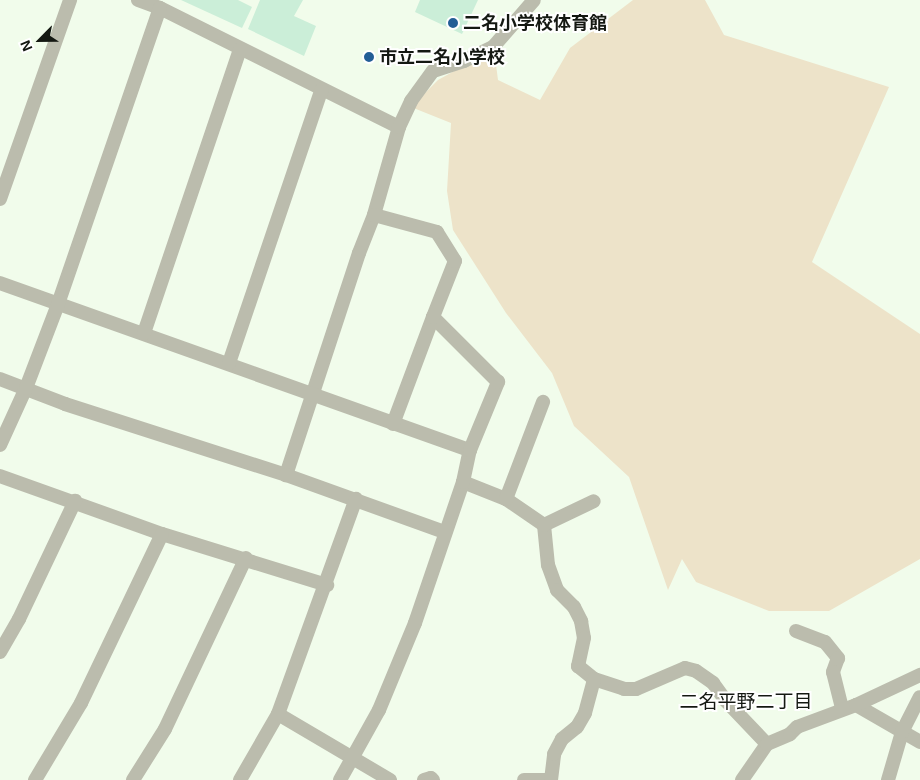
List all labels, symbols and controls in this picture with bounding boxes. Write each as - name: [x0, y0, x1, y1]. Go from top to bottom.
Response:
- place label: 二名小学校体育館: [463, 12, 607, 34]
- north arrow: [15, 15, 65, 65]
- marker: 二名小学校体育館: [447, 17, 459, 29]
- text: N: [17, 38, 36, 54]
- place label: 市立二名小学校: [379, 46, 505, 68]
- marker: 市立二名小学校: [363, 51, 375, 63]
- district label: 二名平野二丁目: [680, 691, 812, 713]

